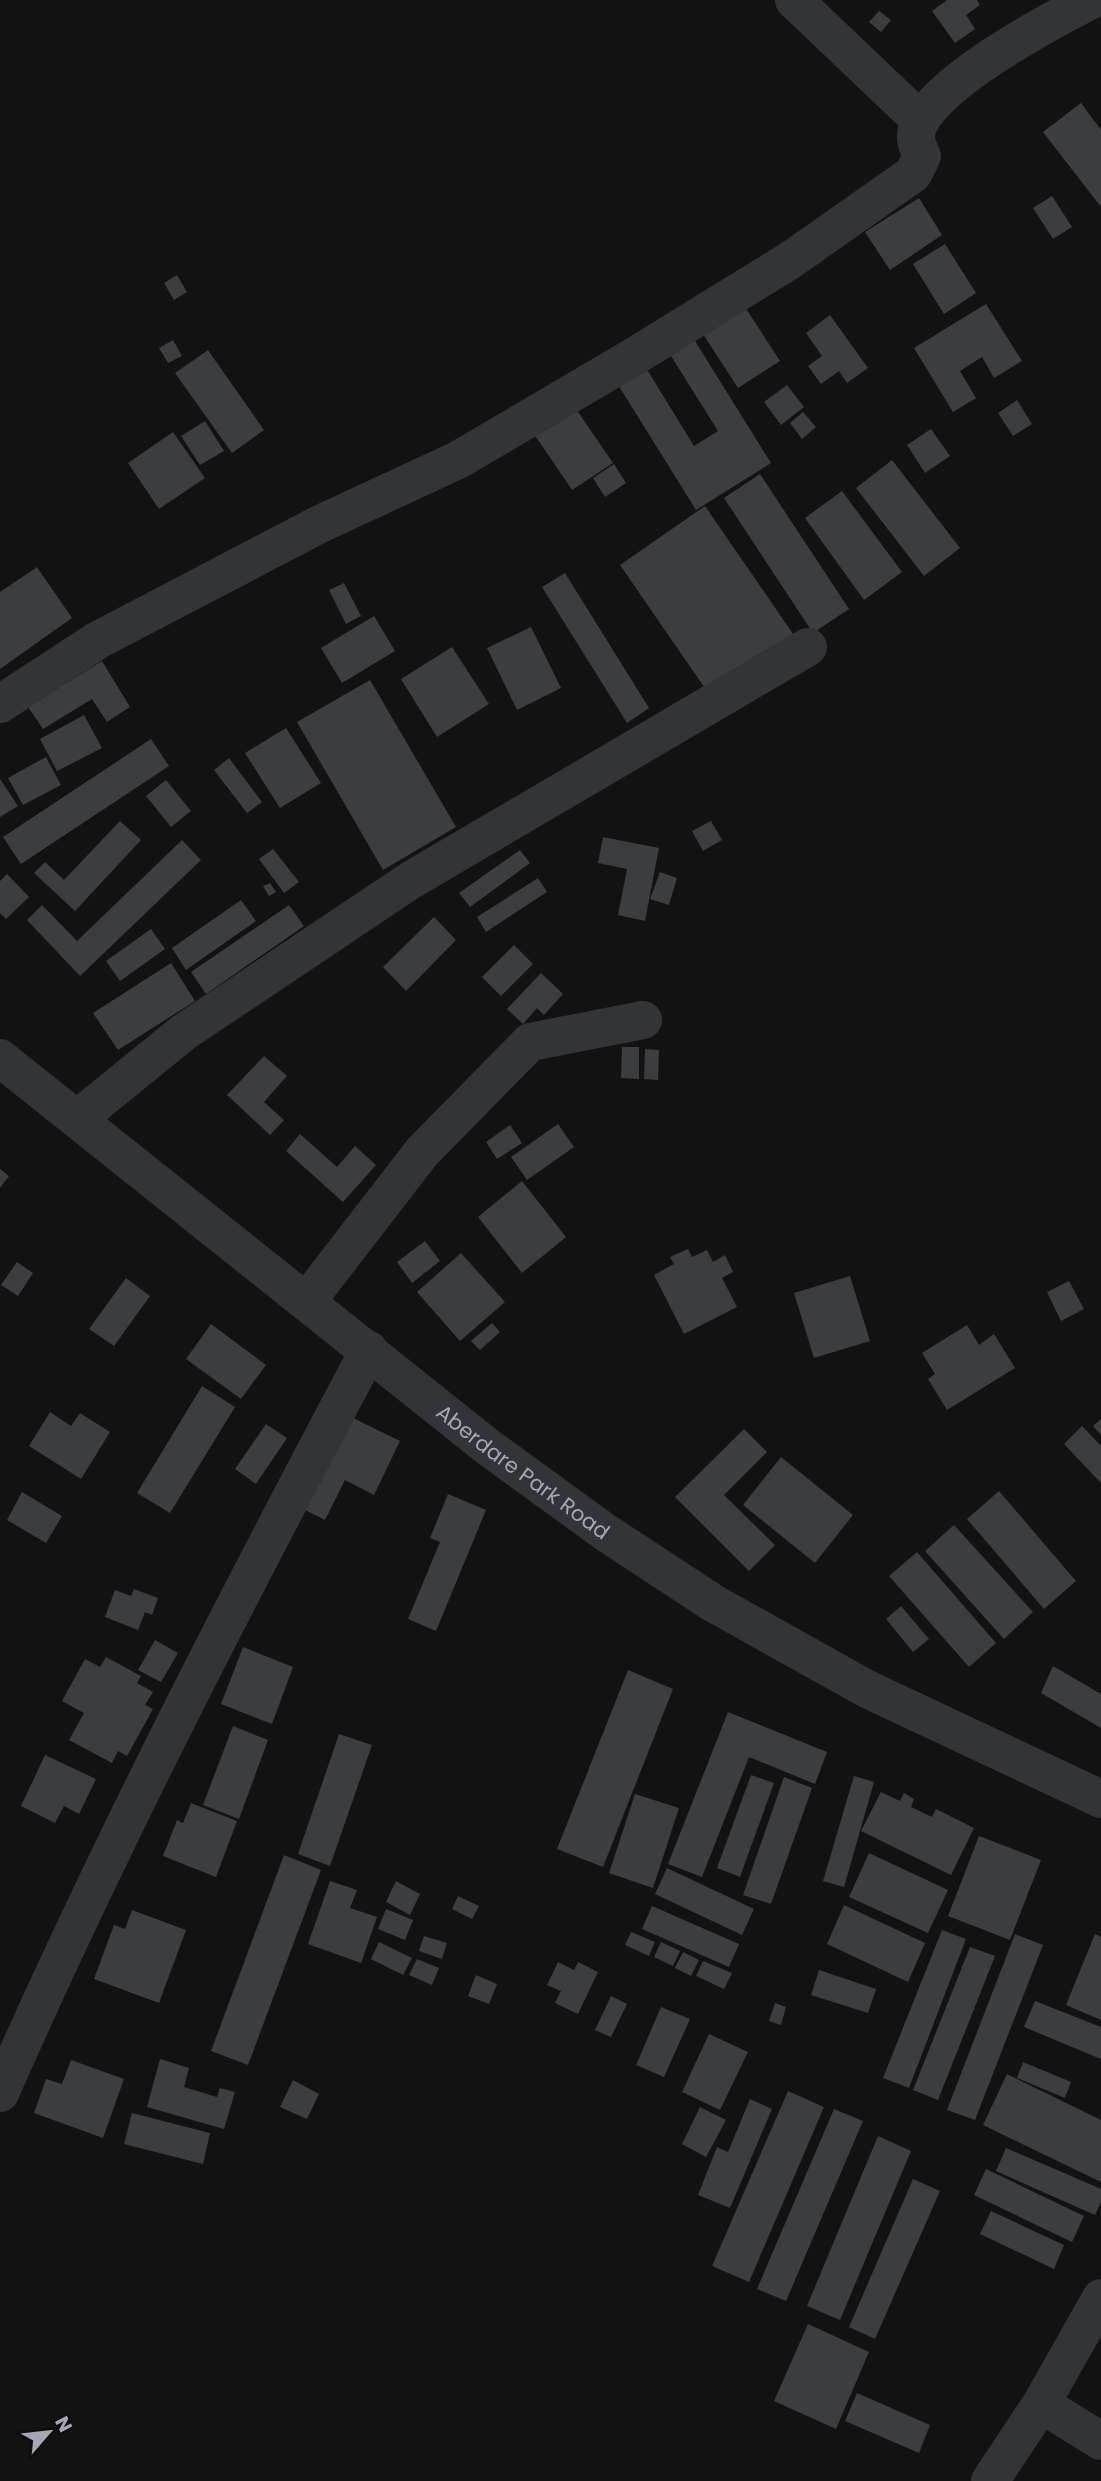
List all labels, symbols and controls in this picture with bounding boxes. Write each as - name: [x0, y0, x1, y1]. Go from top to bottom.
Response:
- street label: Aberdare Park Road: [431, 1397, 616, 1546]
- north arrow: [14, 2397, 84, 2467]
- text: N: [48, 2412, 79, 2437]

